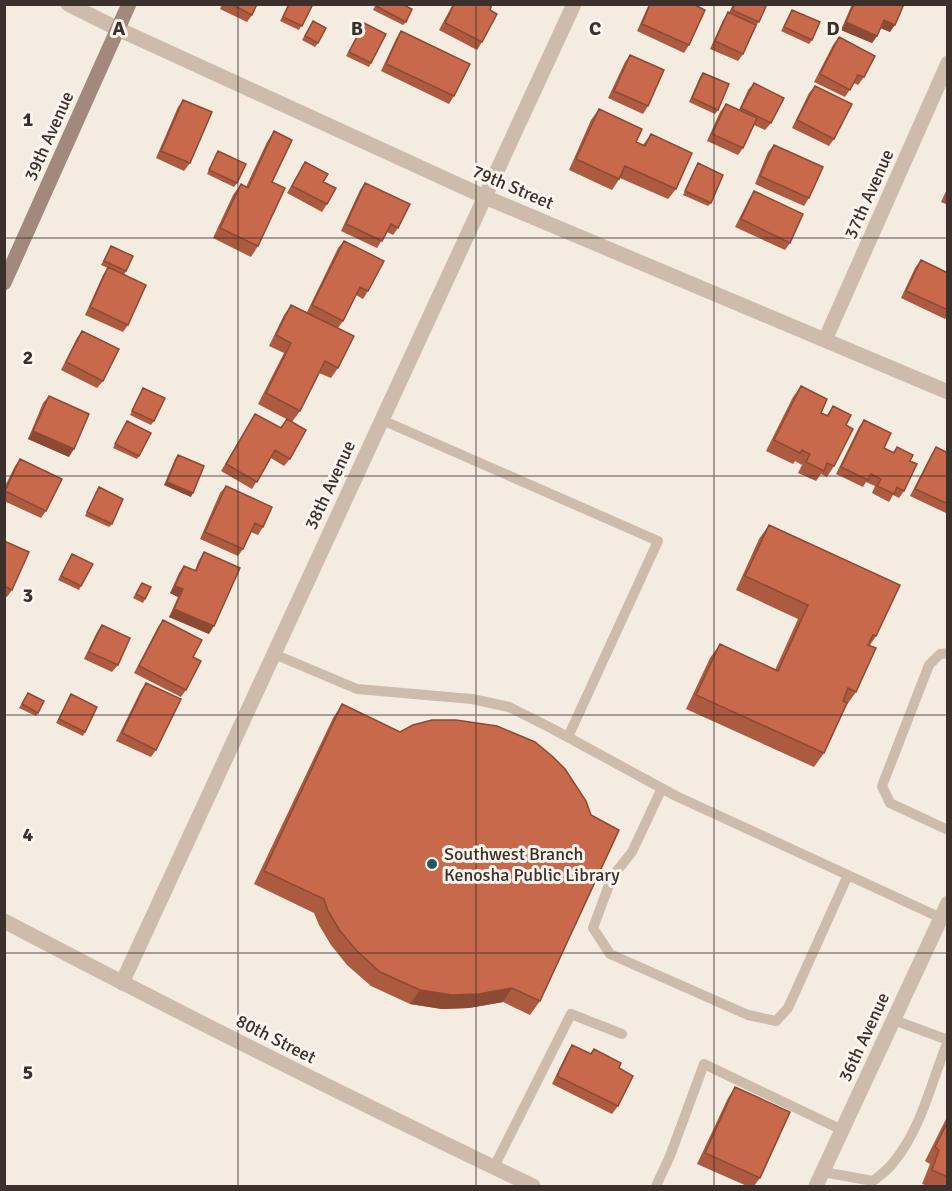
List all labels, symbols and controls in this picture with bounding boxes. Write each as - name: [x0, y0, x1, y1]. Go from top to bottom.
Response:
- text: A: [113, 16, 126, 41]
- text: B: [351, 16, 363, 41]
- text: C: [589, 16, 601, 41]
- text: D: [826, 16, 840, 41]
- street label: 39th Avenue: [19, 88, 79, 184]
- text: 1: [23, 107, 34, 132]
- street label: 37th Avenue: [839, 146, 899, 242]
- street label: 79th Street: [469, 160, 557, 214]
- text: 2: [23, 345, 33, 370]
- street label: 38th Avenue: [300, 437, 360, 533]
- text: 3: [23, 583, 33, 608]
- text: 4: [23, 822, 34, 847]
- place label: Southwest Branch Kenosha Public Library: [444, 843, 620, 886]
- marker: Southwest Branch Kenosha Public Library: [425, 857, 439, 871]
- street label: 36th Avenue: [834, 989, 894, 1085]
- street label: 80th Street: [233, 1010, 319, 1068]
- text: 5: [23, 1060, 33, 1085]

